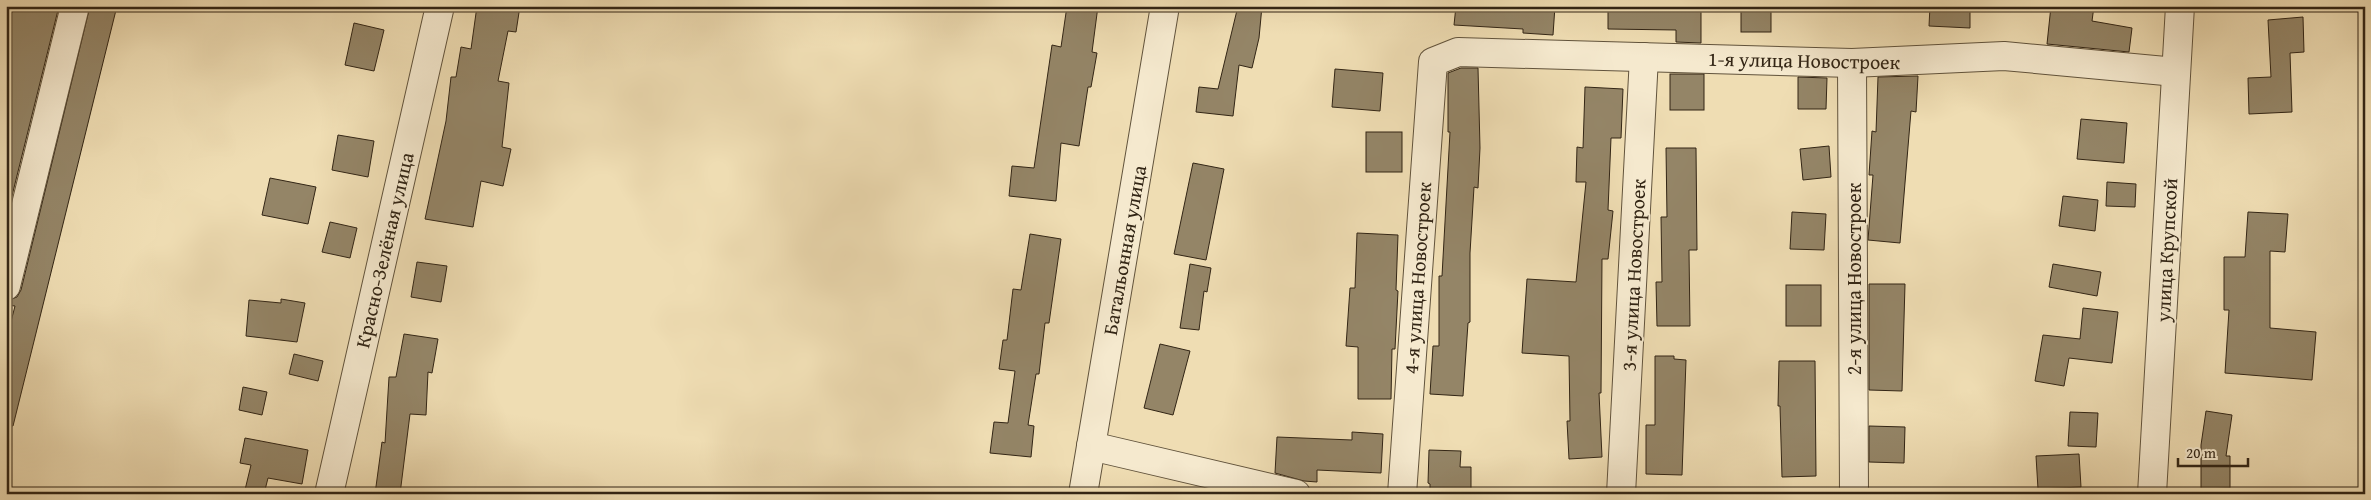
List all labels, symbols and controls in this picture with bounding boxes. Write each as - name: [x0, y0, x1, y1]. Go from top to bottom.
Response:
- street label: 1-я улица Новостроек: [1708, 44, 1901, 76]
- street label: Красно-Зелёная улица: [347, 149, 421, 351]
- street label: Батальонная улица: [1095, 162, 1153, 337]
- street label: улица Крупской: [2148, 177, 2184, 324]
- street label: 3-я улица Новостроек: [1613, 178, 1653, 372]
- street label: 4-я улица Новостроек: [1396, 181, 1438, 375]
- street label: 2-я улица Новостроек: [1839, 182, 1868, 375]
- scale bar: [2178, 435, 2248, 467]
- text: 20 m: [2186, 442, 2217, 463]

